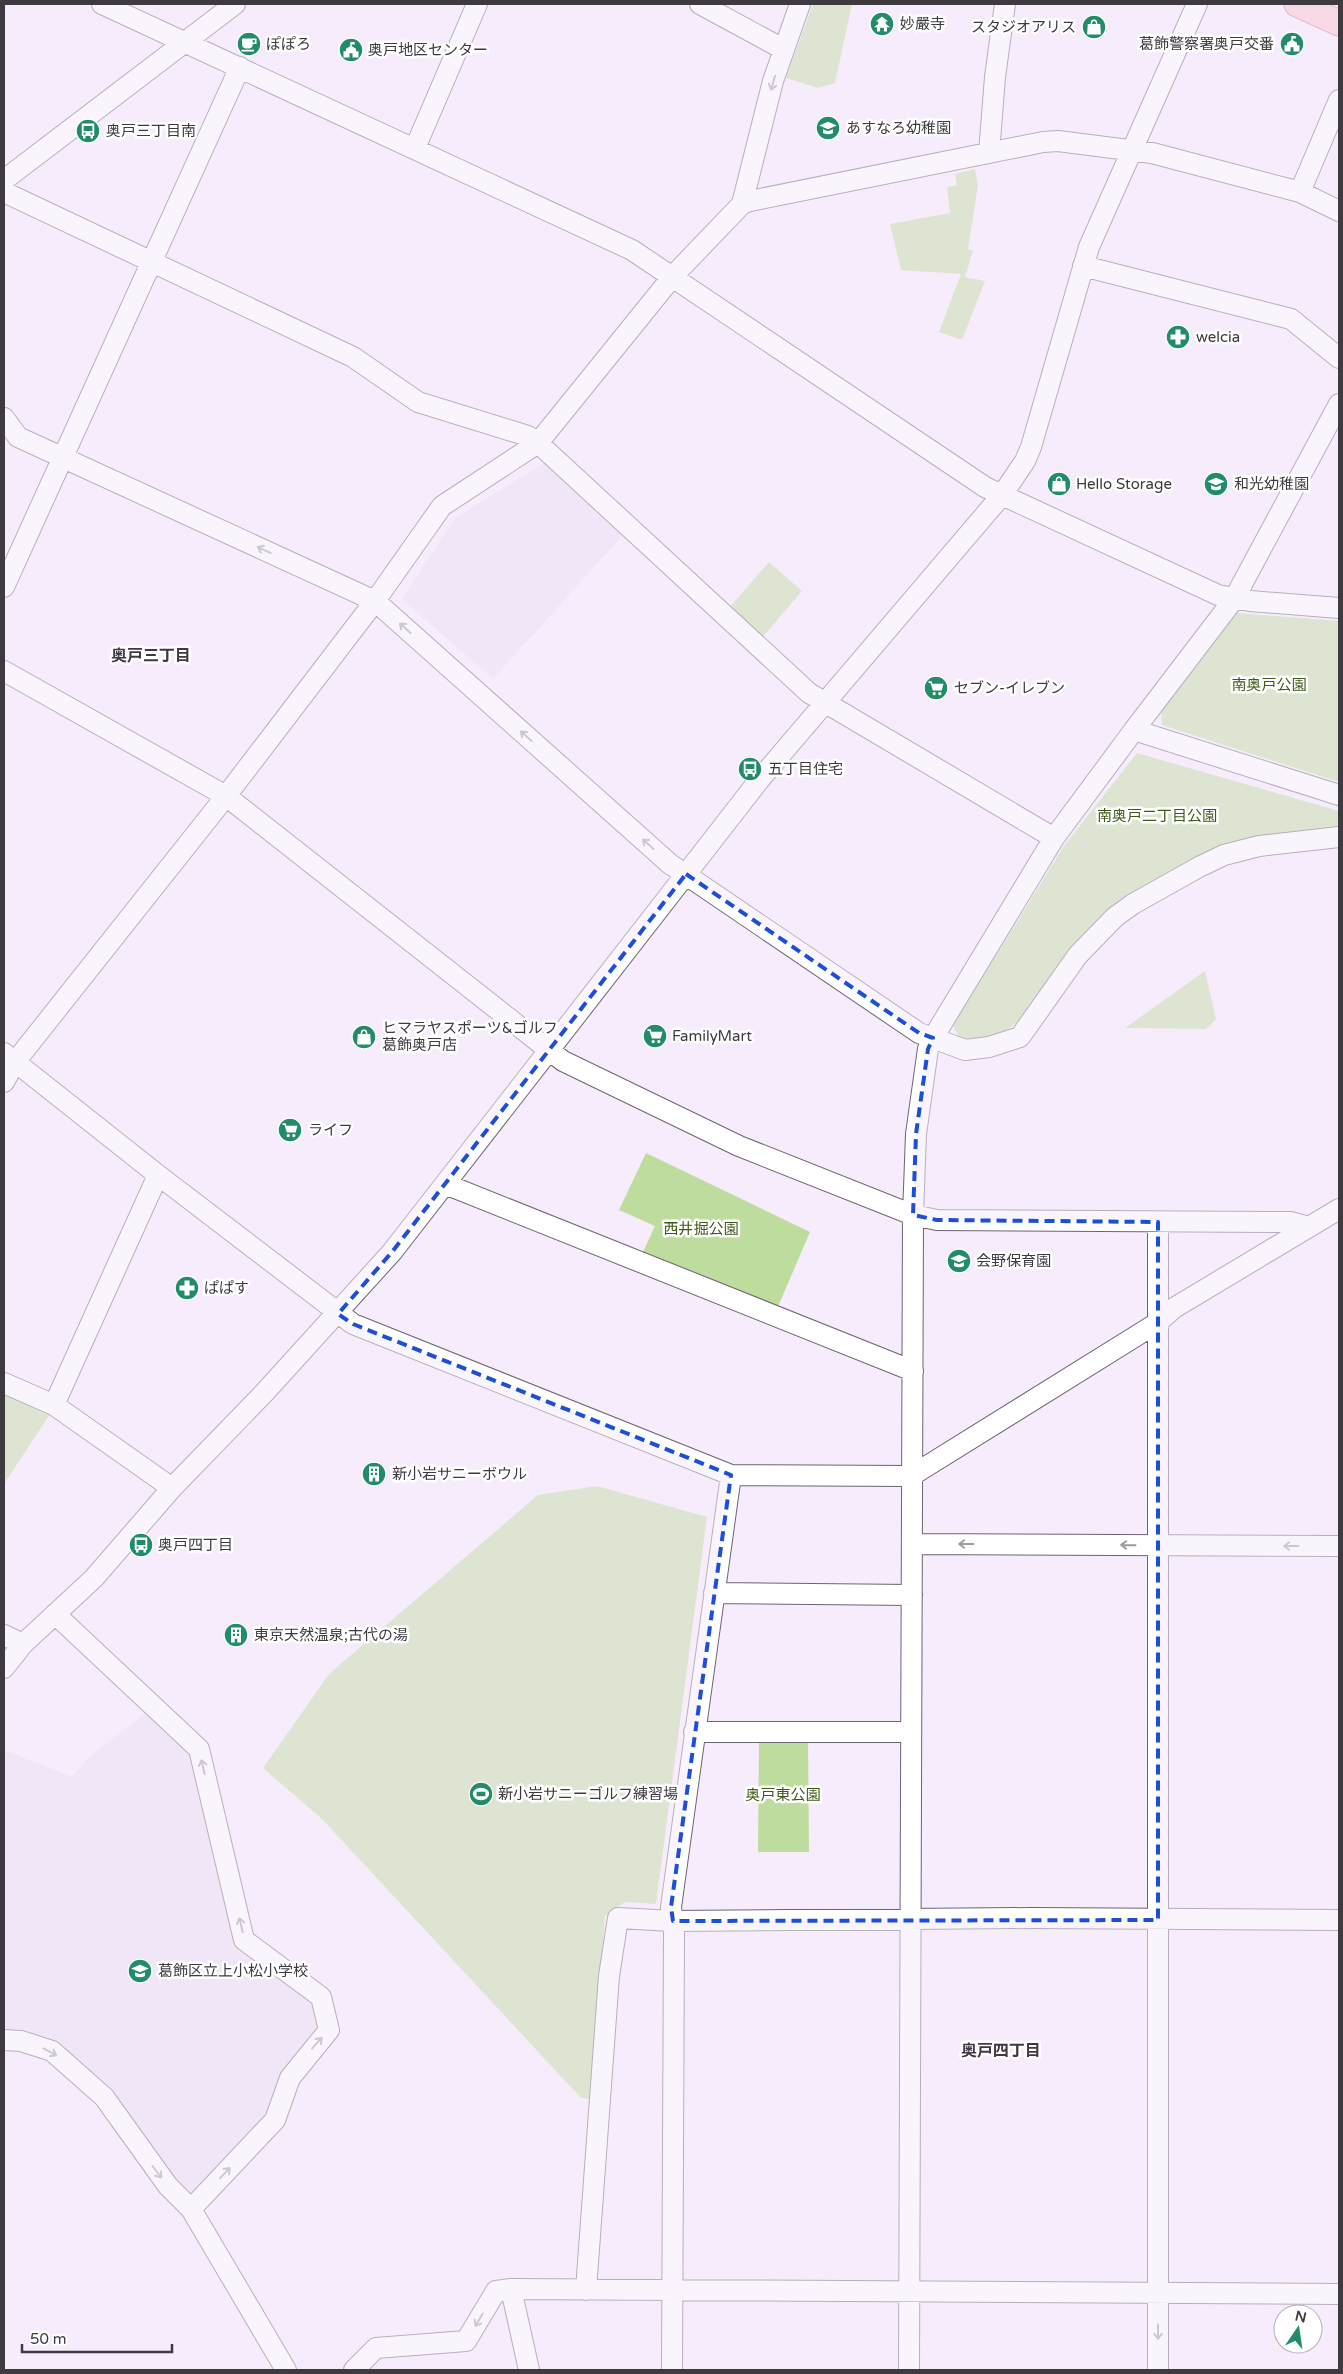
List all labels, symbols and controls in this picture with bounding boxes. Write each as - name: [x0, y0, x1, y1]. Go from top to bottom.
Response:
- temple icon: 妙嚴寺: [869, 11, 895, 37]
- shop icon: スタジオアリス: [1081, 14, 1107, 40]
- place label: 妙嚴寺: [900, 15, 945, 33]
- place label: スタジオアリス: [971, 18, 1076, 36]
- cafe icon: ぽぽろ: [236, 31, 262, 57]
- public building icon: 葛飾警察署奥戸交番: [1279, 31, 1305, 57]
- place label: ぽぽろ: [266, 35, 311, 53]
- place label: 葛飾警察署奥戸交番: [1139, 35, 1274, 53]
- public building icon: 奥戸地区センター: [338, 37, 364, 63]
- place label: 奥戸地区センター: [368, 41, 488, 59]
- one-way arrow: [767, 74, 777, 90]
- school or university icon: あすなろ幼稚園: [815, 115, 841, 141]
- bus stop icon: 奥戸三丁目南: [75, 118, 101, 144]
- place label: あすなろ幼稚園: [846, 119, 951, 137]
- place label: 奥戸三丁目南: [106, 122, 196, 140]
- pharmacy icon: welcia: [1165, 324, 1191, 350]
- place label: welcia: [1196, 328, 1240, 346]
- shop icon: Hello Storage: [1046, 471, 1072, 497]
- school or university icon: 和光幼稚園: [1203, 471, 1229, 497]
- place label: Hello Storage: [1076, 475, 1172, 493]
- place label: 和光幼稚園: [1234, 475, 1309, 493]
- one-way arrow: [257, 545, 272, 554]
- one-way arrow: [398, 622, 411, 634]
- district label: 奥戸三丁目: [111, 646, 191, 666]
- supermarket icon: セブン-イレブン: [923, 675, 949, 701]
- park label: 南奥戸公園: [1231, 676, 1307, 694]
- place label: セブン-イレブン: [954, 679, 1065, 697]
- one-way arrow: [520, 730, 533, 742]
- bus stop icon: 五丁目住宅: [737, 756, 763, 782]
- place label: 五丁目住宅: [768, 760, 843, 778]
- park label: 南奥戸二丁目公園: [1097, 807, 1217, 825]
- one-way arrow: [641, 838, 654, 850]
- place label: ヒマラヤスポーツ&ゴルフ 葛飾奥戸店: [382, 1019, 558, 1054]
- supermarket icon: FamilyMart: [642, 1023, 668, 1049]
- shop icon: ヒマラヤスポーツ&ゴルフ 葛飾奥戸店: [351, 1024, 377, 1050]
- place label: FamilyMart: [672, 1027, 752, 1045]
- supermarket icon: ライフ: [277, 1117, 303, 1143]
- place label: ライフ: [308, 1121, 353, 1139]
- park label: 西井掘公園: [663, 1220, 739, 1238]
- school or university icon: 会野保育園: [946, 1248, 972, 1274]
- place label: 会野保育園: [976, 1252, 1051, 1270]
- pharmacy icon: ぱぱす: [174, 1275, 200, 1301]
- place label: ぱぱす: [204, 1279, 249, 1297]
- building icon: 新小岩サニーボウル: [361, 1461, 387, 1487]
- place label: 新小岩サニーボウル: [392, 1465, 527, 1483]
- bus stop icon: 奥戸四丁目: [128, 1532, 154, 1558]
- place label: 奥戸四丁目: [158, 1536, 233, 1554]
- one-way arrow: [958, 1539, 974, 1549]
- one-way arrow: [1120, 1540, 1136, 1550]
- one-way arrow: [1283, 1541, 1299, 1551]
- building icon: 東京天然温泉;古代の湯: [223, 1622, 249, 1648]
- place label: 東京天然温泉;古代の湯: [254, 1626, 408, 1644]
- one-way arrow: [198, 1759, 207, 1775]
- sports icon: 新小岩サニーゴルフ練習場: [468, 1781, 494, 1807]
- place label: 新小岩サニーゴルフ練習場: [498, 1785, 678, 1803]
- park label: 奥戸東公園: [745, 1786, 821, 1804]
- one-way arrow: [236, 1917, 245, 1933]
- school or university icon: 葛飾区立上小松小学校: [127, 1958, 153, 1984]
- place label: 葛飾区立上小松小学校: [158, 1962, 308, 1980]
- one-way arrow: [311, 2037, 323, 2050]
- district label: 奥戸四丁目: [961, 2041, 1041, 2061]
- one-way arrow: [43, 2047, 58, 2057]
- one-way arrow: [152, 2165, 162, 2179]
- one-way arrow: [218, 2168, 230, 2180]
- north arrow: [1273, 2304, 1323, 2354]
- text: N: [1293, 2307, 1308, 2326]
- one-way arrow: [473, 2313, 483, 2327]
- scale bar: [22, 2322, 172, 2354]
- one-way arrow: [1153, 2323, 1163, 2339]
- text: 50 m: [30, 2330, 67, 2348]

